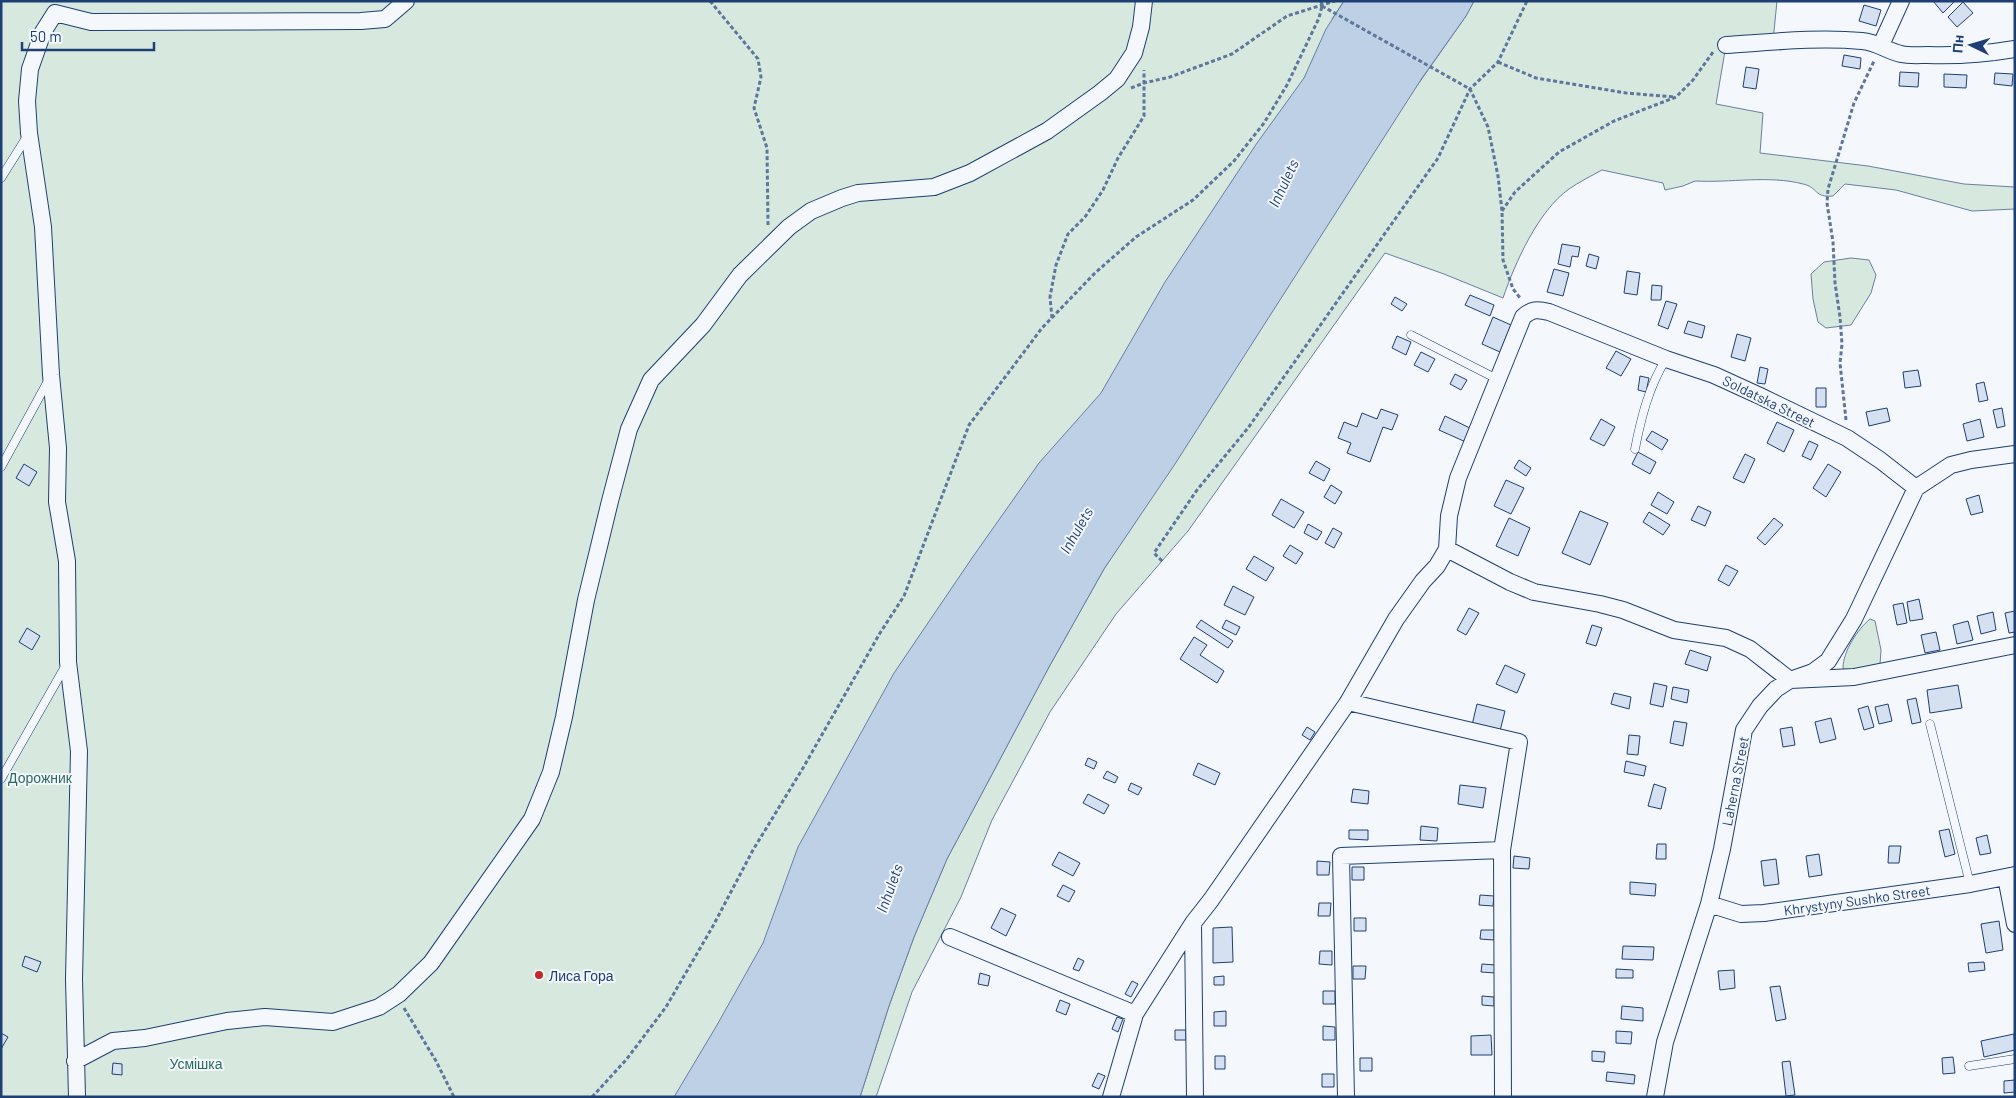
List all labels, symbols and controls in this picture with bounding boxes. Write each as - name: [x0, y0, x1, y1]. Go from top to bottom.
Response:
- scale bar: [22, 20, 155, 52]
- north arrow: [1946, 20, 1996, 70]
- text: 50 m: [30, 27, 62, 45]
- text: Пн: [1948, 34, 1967, 54]
- water label: Inhulets: [1264, 156, 1302, 210]
- street label: Soldatska Street: [1720, 371, 1818, 431]
- water label: Inhulets: [1056, 504, 1096, 556]
- street label: Laherna Street: [1718, 735, 1752, 827]
- park label: Дорожник: [8, 769, 73, 786]
- water label: Inhulets: [872, 861, 906, 915]
- street label: Khrystyny Sushko Street: [1783, 881, 1931, 919]
- place label: Лиса Гора: [549, 967, 614, 984]
- marker: Лиса Гора: [533, 969, 545, 981]
- park label: Усмішка: [169, 1055, 223, 1072]

